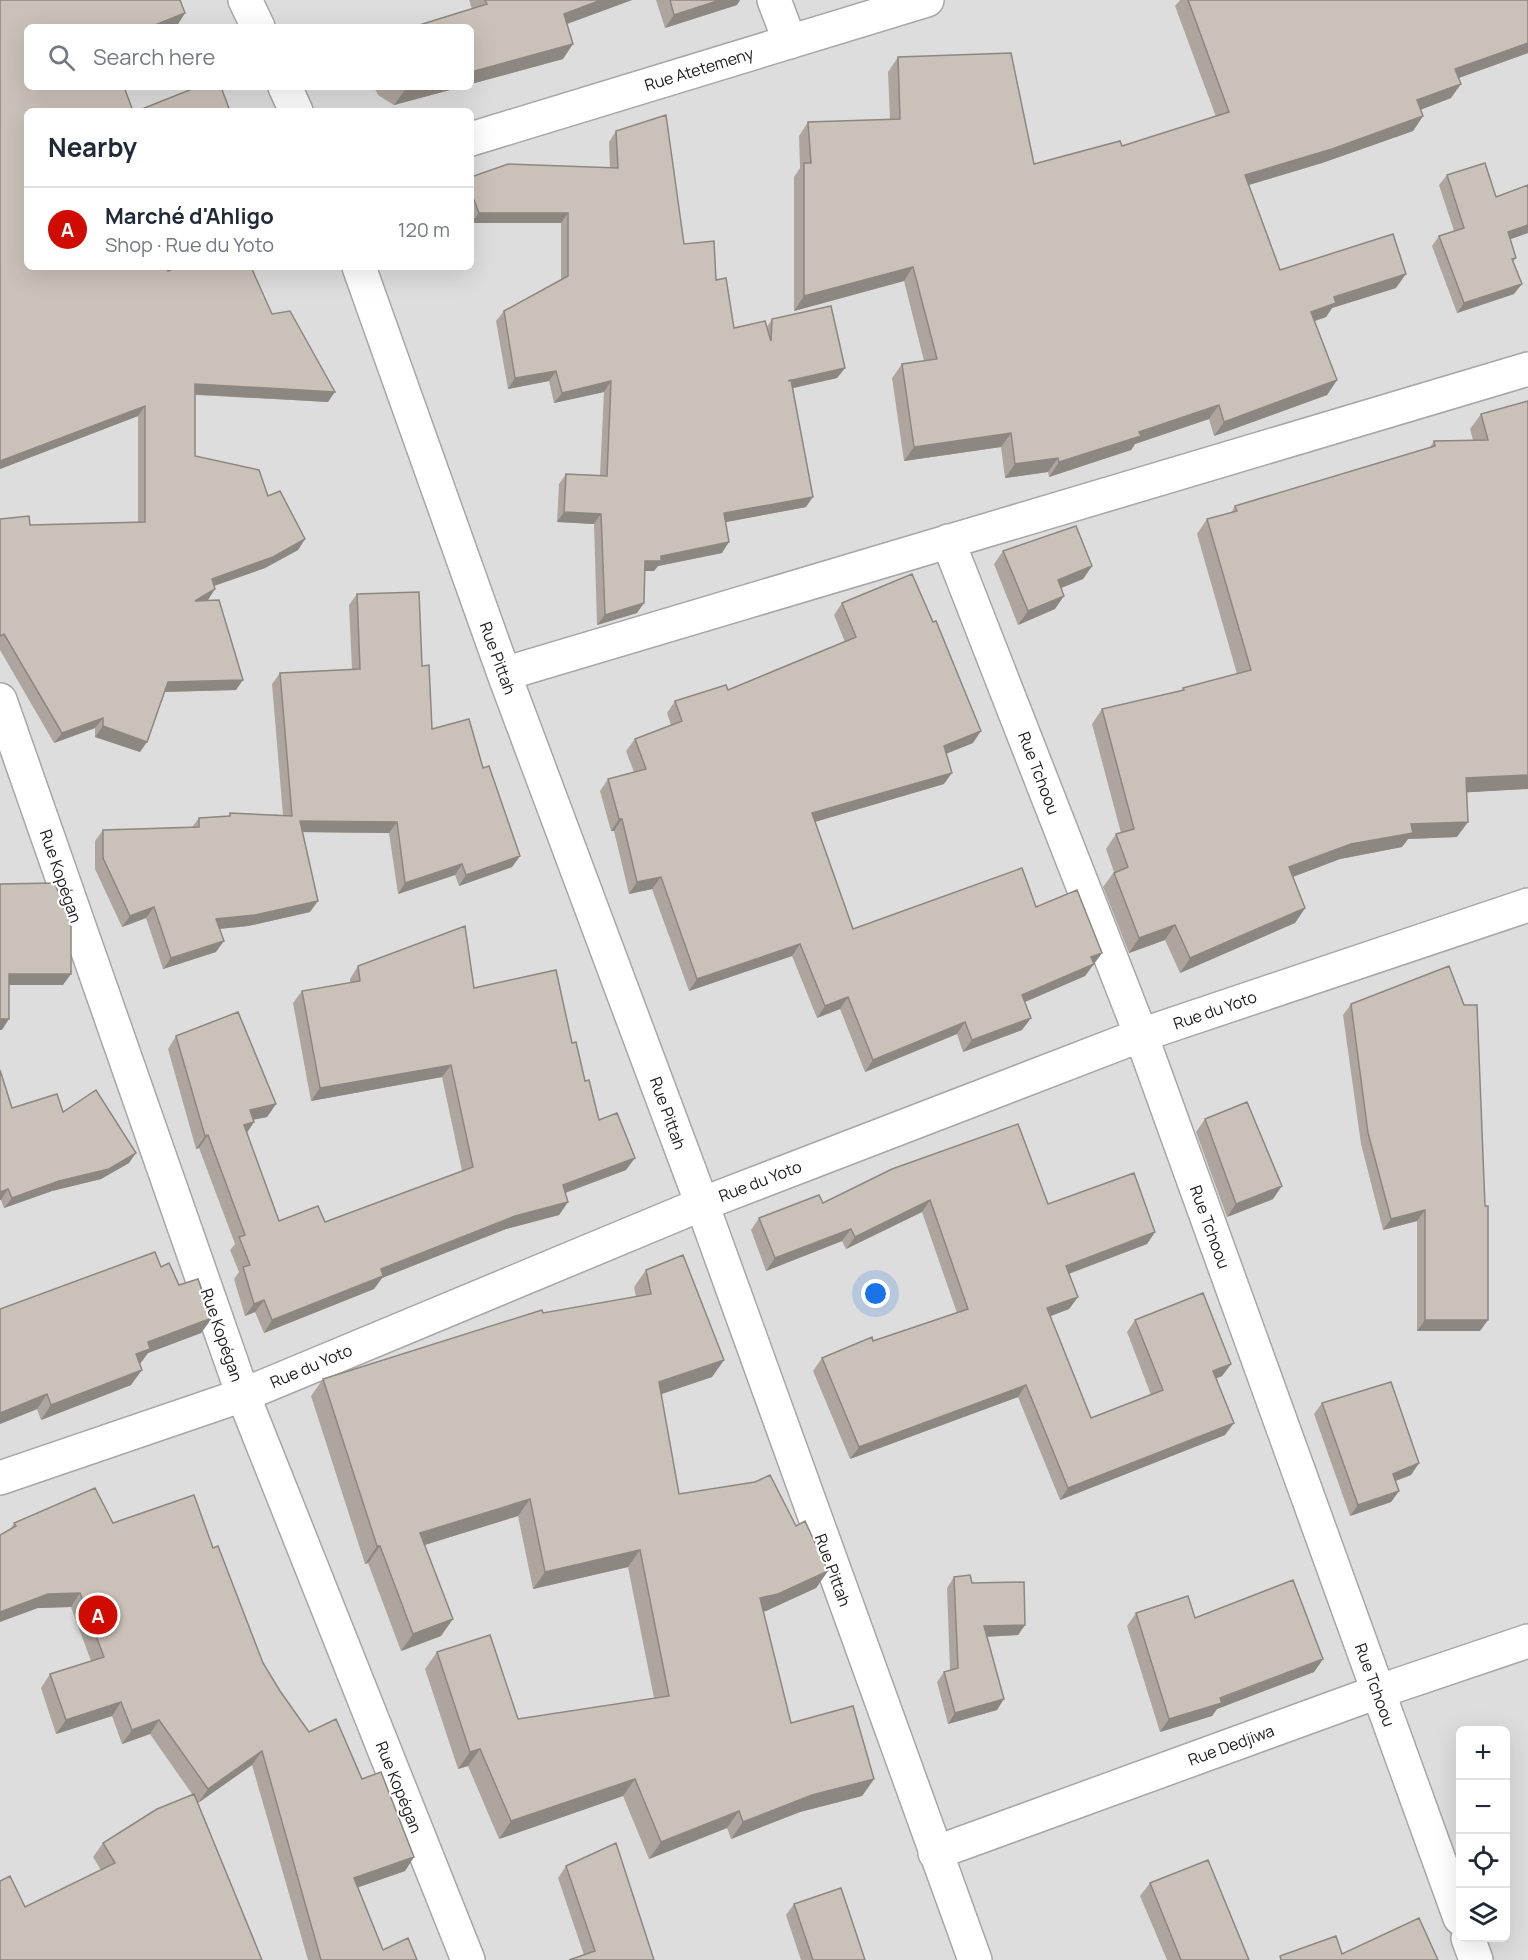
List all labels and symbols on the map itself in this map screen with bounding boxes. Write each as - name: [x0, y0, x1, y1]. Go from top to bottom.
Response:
- street label: Rue Atetemeny: [642, 42, 757, 96]
- street label: Rue Pittah: [475, 619, 521, 697]
- street label: Rue Tchoou: [1013, 728, 1065, 818]
- street label: Rue Kopégan: [35, 826, 87, 926]
- street label: Rue du Yoto: [1170, 985, 1260, 1035]
- street label: Rue Pittah: [645, 1074, 691, 1152]
- street label: Rue du Yoto: [715, 1155, 805, 1207]
- street label: Rue Tchoou: [1185, 1182, 1235, 1272]
- your location: [861, 1279, 890, 1308]
- street label: Rue Kopégan: [196, 1285, 248, 1385]
- street label: Rue du Yoto: [267, 1339, 355, 1393]
- street label: Rue Pittah: [810, 1531, 856, 1609]
- pin: A: [78, 1592, 118, 1638]
- street label: Rue Tchoou: [1350, 1640, 1400, 1730]
- street label: Rue Dedjiwa: [1185, 1719, 1277, 1771]
- street label: Rue Kopégan: [371, 1738, 427, 1836]

